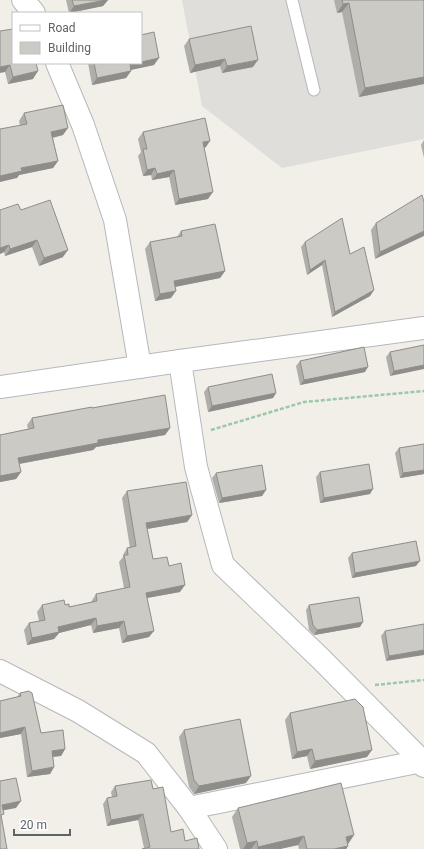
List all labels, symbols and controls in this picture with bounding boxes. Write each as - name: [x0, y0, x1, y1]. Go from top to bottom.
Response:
- legend: [12, 12, 142, 64]
- text: Road: [48, 21, 76, 35]
- text: Building: [48, 41, 91, 55]
- scale bar: [14, 811, 70, 837]
- text: 20 m: [20, 818, 47, 832]

